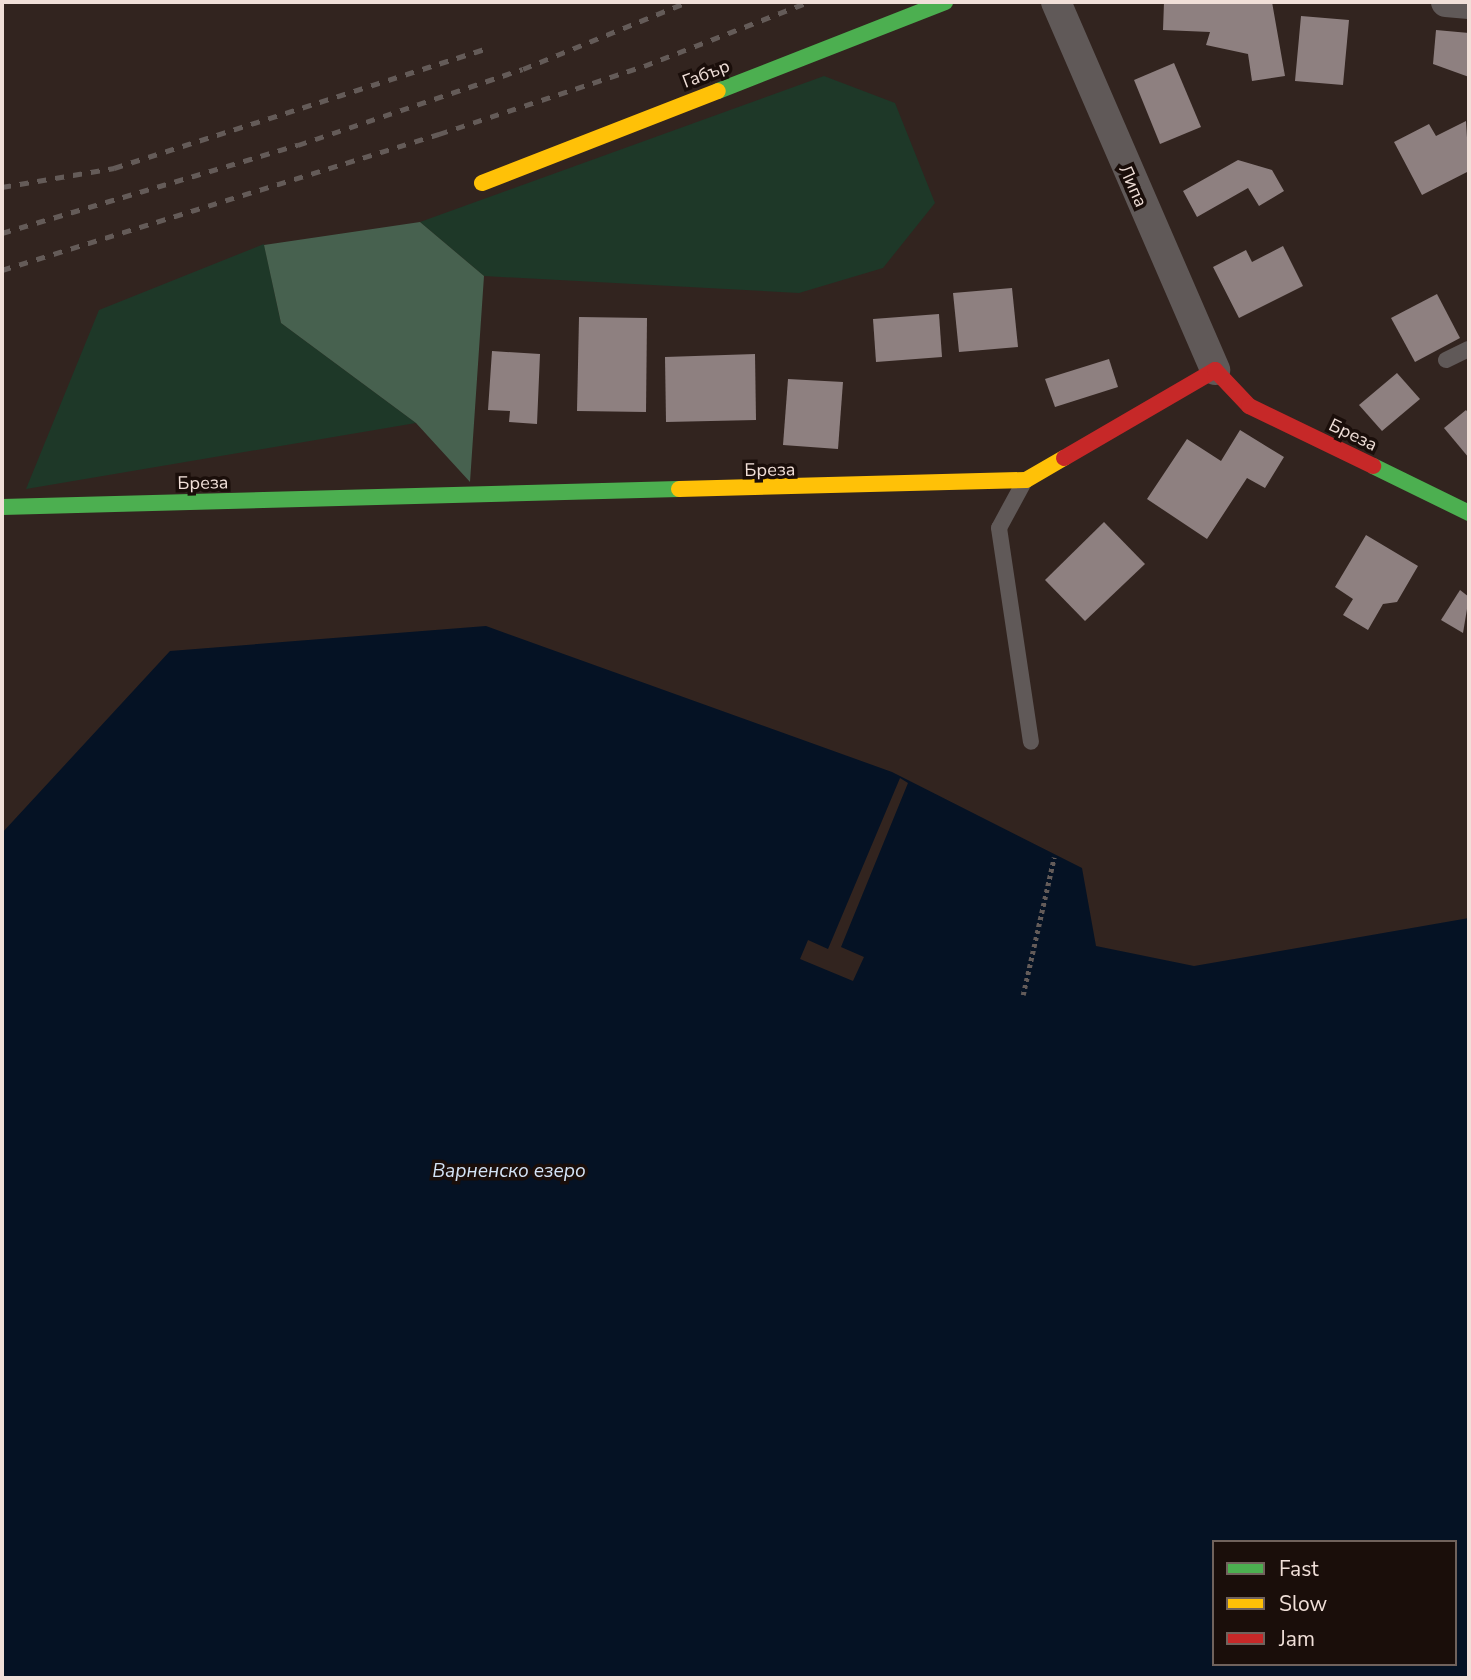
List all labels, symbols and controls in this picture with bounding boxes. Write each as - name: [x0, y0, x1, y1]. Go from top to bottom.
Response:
- street label: Габър: [679, 55, 733, 93]
- street label: Липа: [1114, 161, 1152, 211]
- street label: Бреза: [1325, 414, 1381, 456]
- street label: Бреза: [744, 459, 796, 481]
- street label: Бреза: [177, 472, 229, 494]
- water label: Варненско езеро: [432, 1161, 586, 1183]
- legend: [1212, 1540, 1457, 1666]
- text: Fast: [1279, 1555, 1319, 1583]
- text: Slow: [1279, 1590, 1327, 1618]
- text: Jam: [1279, 1625, 1315, 1653]

